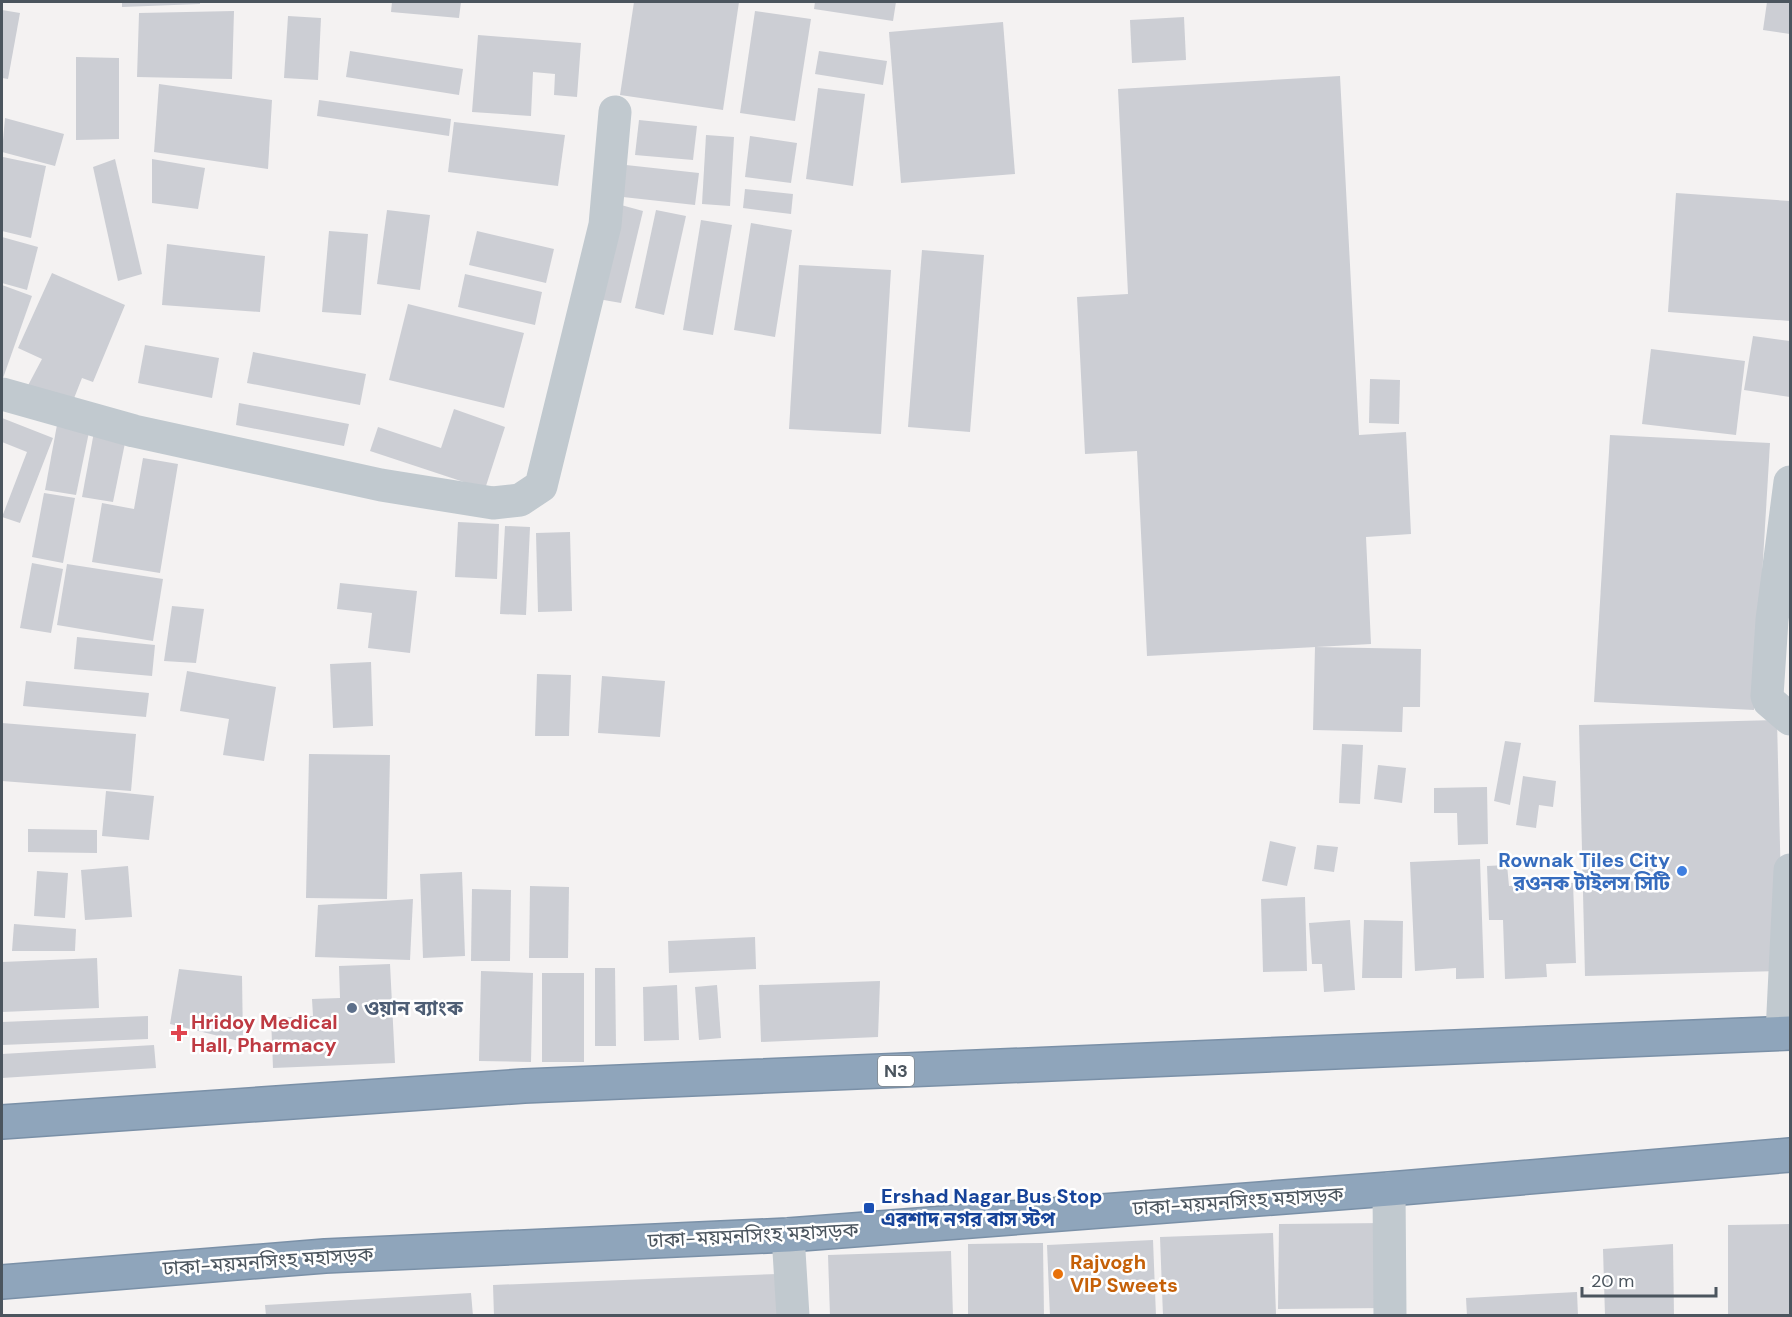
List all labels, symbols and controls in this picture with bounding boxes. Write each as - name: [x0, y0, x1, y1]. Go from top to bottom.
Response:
- place label: Rownak Tiles City রওনক টাইলস সিটি: [1498, 847, 1671, 896]
- marker: Rownak Tiles City রওনক টাইলস সিটি: [1675, 864, 1689, 878]
- place label: ওয়ান ব্যাংক: [364, 995, 464, 1021]
- marker: ওয়ান ব্যাংক: [345, 1001, 359, 1015]
- place label: Hridoy Medical Hall, Pharmacy: [191, 1009, 338, 1058]
- marker: Hridoy Medical Hall, Pharmacy: [172, 1026, 186, 1040]
- road number: N3: [878, 1056, 914, 1086]
- street label: ঢাকা-ময়মনসিংহ মহাসড়ক: [1131, 1181, 1345, 1221]
- place label: Ershad Nagar Bus Stop এরশাদ নগর বাস স্টপ: [881, 1183, 1102, 1232]
- marker: Ershad Nagar Bus Stop এরশাদ নগর বাস স্টপ: [862, 1201, 876, 1215]
- street label: ঢাকা-ময়মনসিংহ মহাসড়ক: [646, 1216, 860, 1254]
- street label: ঢাকা-ময়মনসিংহ মহাসড়ক: [161, 1241, 375, 1281]
- place label: Rajvogh VIP Sweets: [1070, 1249, 1178, 1298]
- scale bar: [1582, 1260, 1716, 1298]
- marker: Rajvogh VIP Sweets: [1051, 1267, 1065, 1281]
- text: 20 m: [1591, 1269, 1634, 1293]

